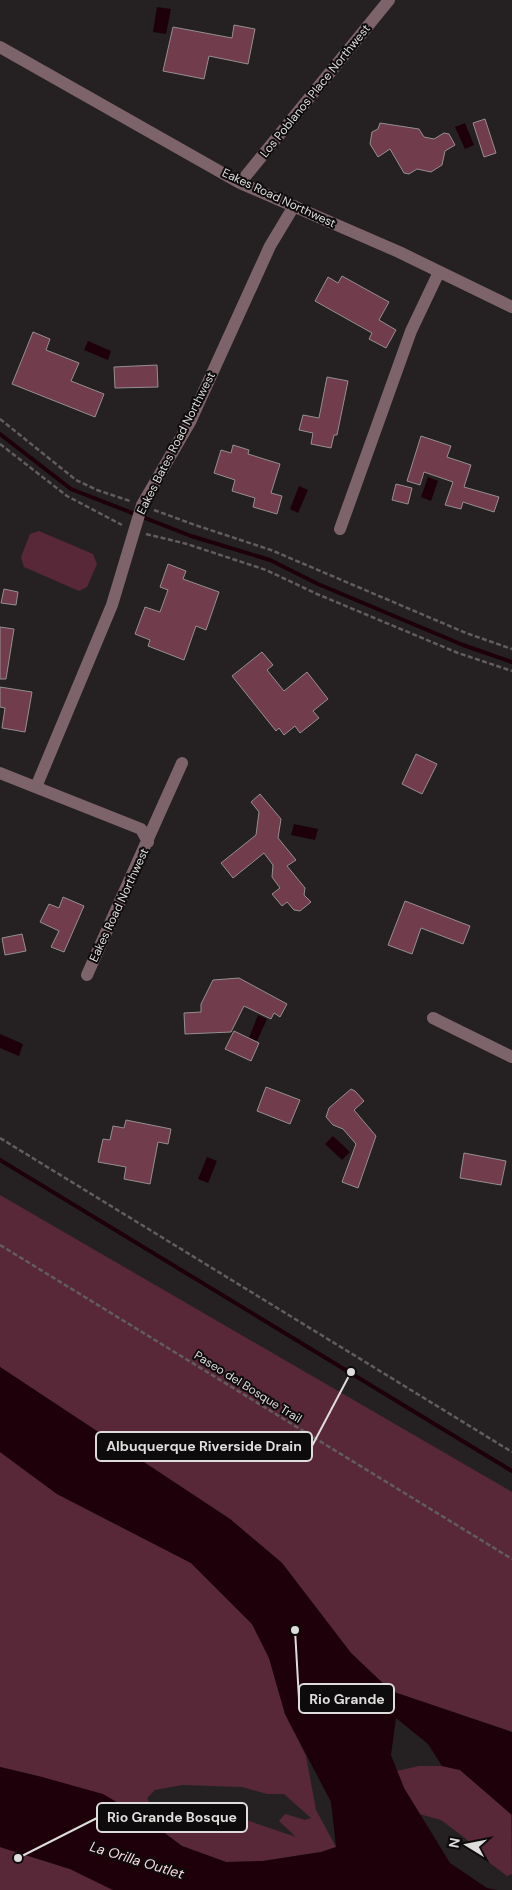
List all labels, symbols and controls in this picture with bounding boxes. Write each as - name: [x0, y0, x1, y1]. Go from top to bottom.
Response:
- street label: Los Poblanos Place Northwest: [256, 21, 374, 161]
- street label: Eakes Road Northwest: [220, 165, 339, 232]
- street label: Eakes Bates Road Northwest: [133, 369, 219, 517]
- street label: Eakes Road Northwest: [86, 845, 153, 964]
- street label: Paseo del Bosque Trail: [191, 1347, 305, 1427]
- callout: Albuquerque Riverside Drain: [96, 1432, 312, 1461]
- text: Albuquerque Riverside Drain: [106, 1437, 302, 1455]
- callout: Rio Grande: [299, 1684, 394, 1713]
- text: Rio Grande: [309, 1690, 385, 1708]
- callout: Rio Grande Bosque: [97, 1803, 247, 1832]
- text: Rio Grande Bosque: [107, 1808, 237, 1826]
- north arrow: [442, 1820, 492, 1870]
- text: N: [444, 1836, 464, 1849]
- water label: La Orilla Outlet: [88, 1837, 187, 1883]

